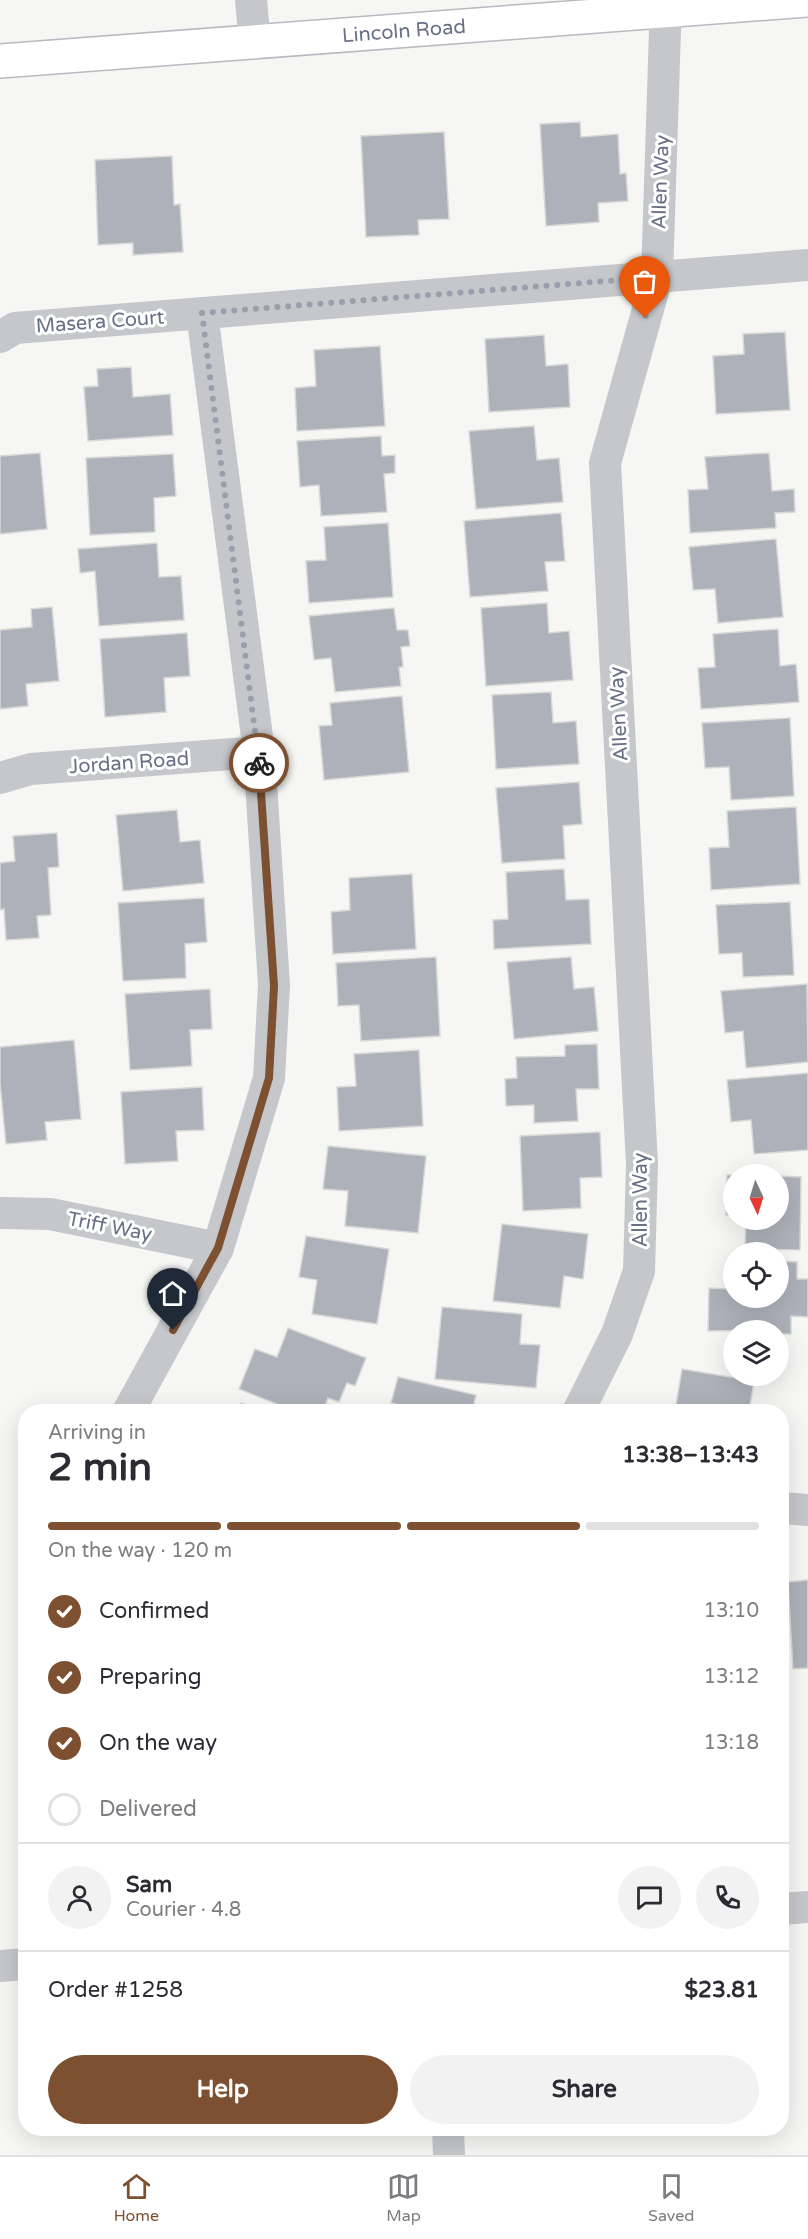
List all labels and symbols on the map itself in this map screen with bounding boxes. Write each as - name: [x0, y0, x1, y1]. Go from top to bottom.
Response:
- street label: Lincoln Road: [341, 15, 467, 48]
- street label: Allen Way: [647, 134, 675, 230]
- pin: [619, 256, 670, 318]
- street label: Masera Court: [35, 306, 166, 338]
- street label: Allen Way: [605, 666, 633, 762]
- courier: [229, 733, 289, 793]
- street label: Jordan Road: [68, 747, 190, 779]
- street label: Allen Way: [629, 1152, 653, 1247]
- north arrow: [723, 1164, 789, 1230]
- street label: Triff Way: [66, 1207, 154, 1247]
- pin: [147, 1268, 198, 1330]

